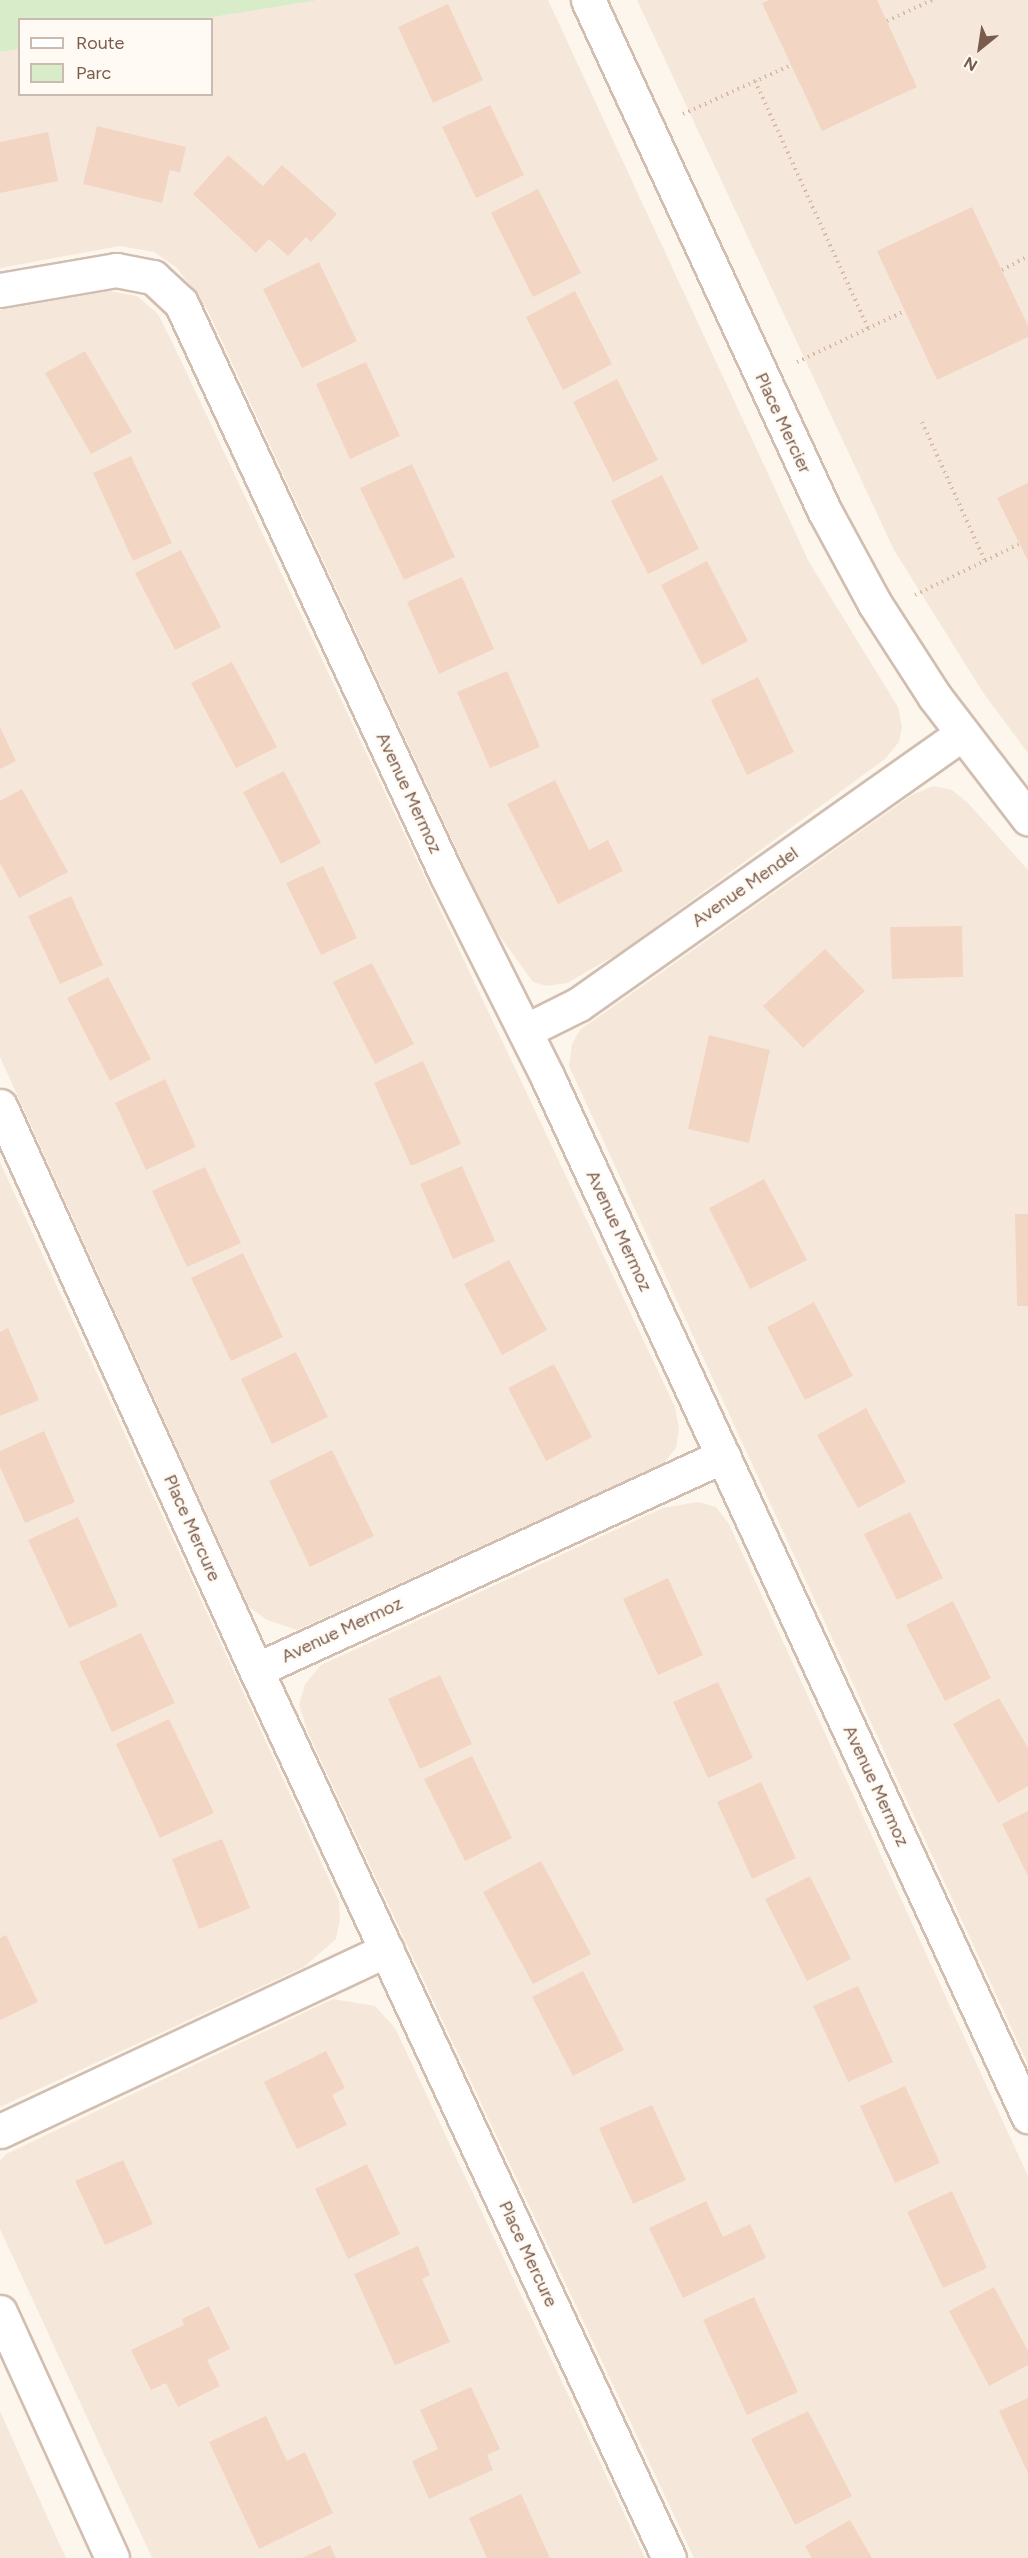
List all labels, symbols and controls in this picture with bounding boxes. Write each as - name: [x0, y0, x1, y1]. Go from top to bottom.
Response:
- legend: [18, 18, 213, 96]
- north arrow: [950, 18, 1010, 78]
- text: Route: [76, 32, 124, 54]
- text: N: [961, 53, 981, 75]
- text: Parc: [76, 62, 111, 84]
- street label: Place Mercier: [750, 369, 816, 477]
- street label: Avenue Mermoz: [372, 729, 446, 857]
- street label: Avenue Mendel: [688, 842, 802, 932]
- street label: Avenue Mermoz: [582, 1167, 656, 1295]
- street label: Place Mercure: [159, 1471, 225, 1585]
- street label: Avenue Mermoz: [278, 1593, 406, 1667]
- street label: Avenue Mermoz: [839, 1722, 913, 1850]
- street label: Place Mercure: [494, 2198, 562, 2310]

